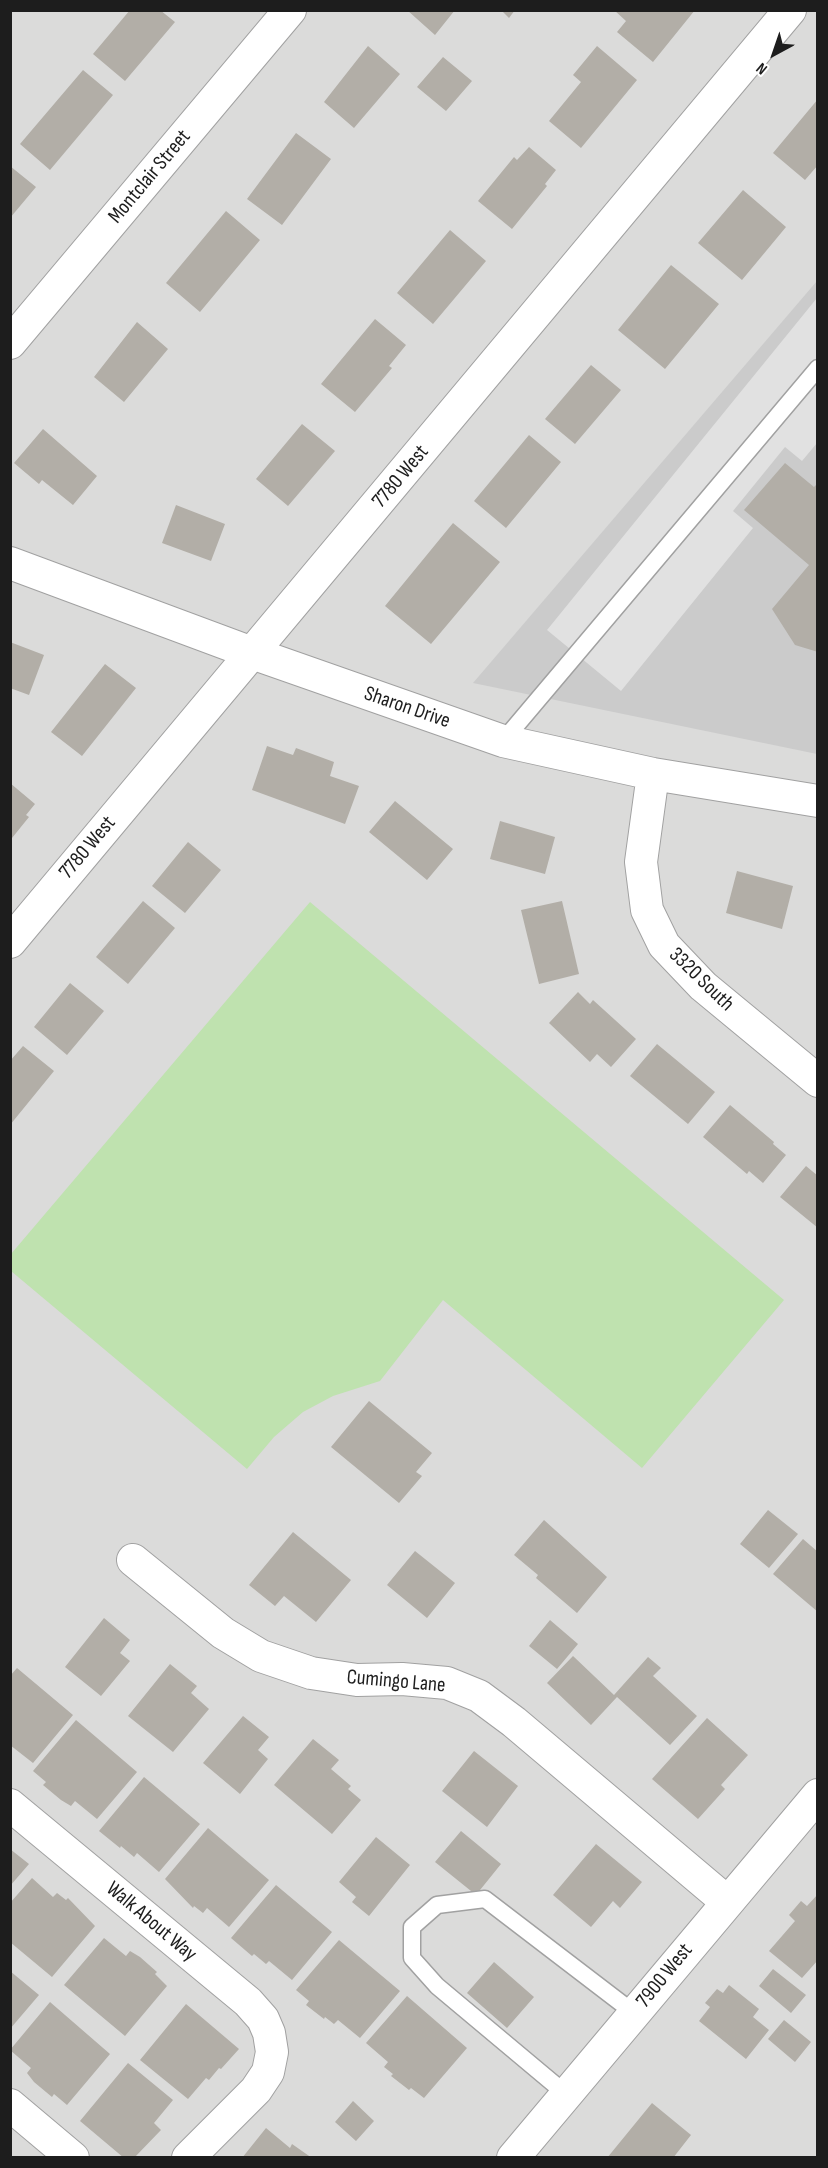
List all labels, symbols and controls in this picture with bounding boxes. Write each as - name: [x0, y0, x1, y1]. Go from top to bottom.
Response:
- north arrow: [744, 24, 804, 84]
- text: N: [753, 58, 771, 78]
- street label: Montclair Street: [104, 125, 196, 229]
- street label: 7780 West: [367, 440, 435, 514]
- street label: Sharon Drive: [361, 682, 453, 734]
- street label: 7780 West: [54, 811, 122, 885]
- street label: 3320 South: [663, 943, 739, 1017]
- street label: Cumingo Lane: [346, 1665, 446, 1699]
- street label: Walk About Way: [100, 1877, 202, 1967]
- street label: 7900 West: [631, 1939, 699, 2013]

